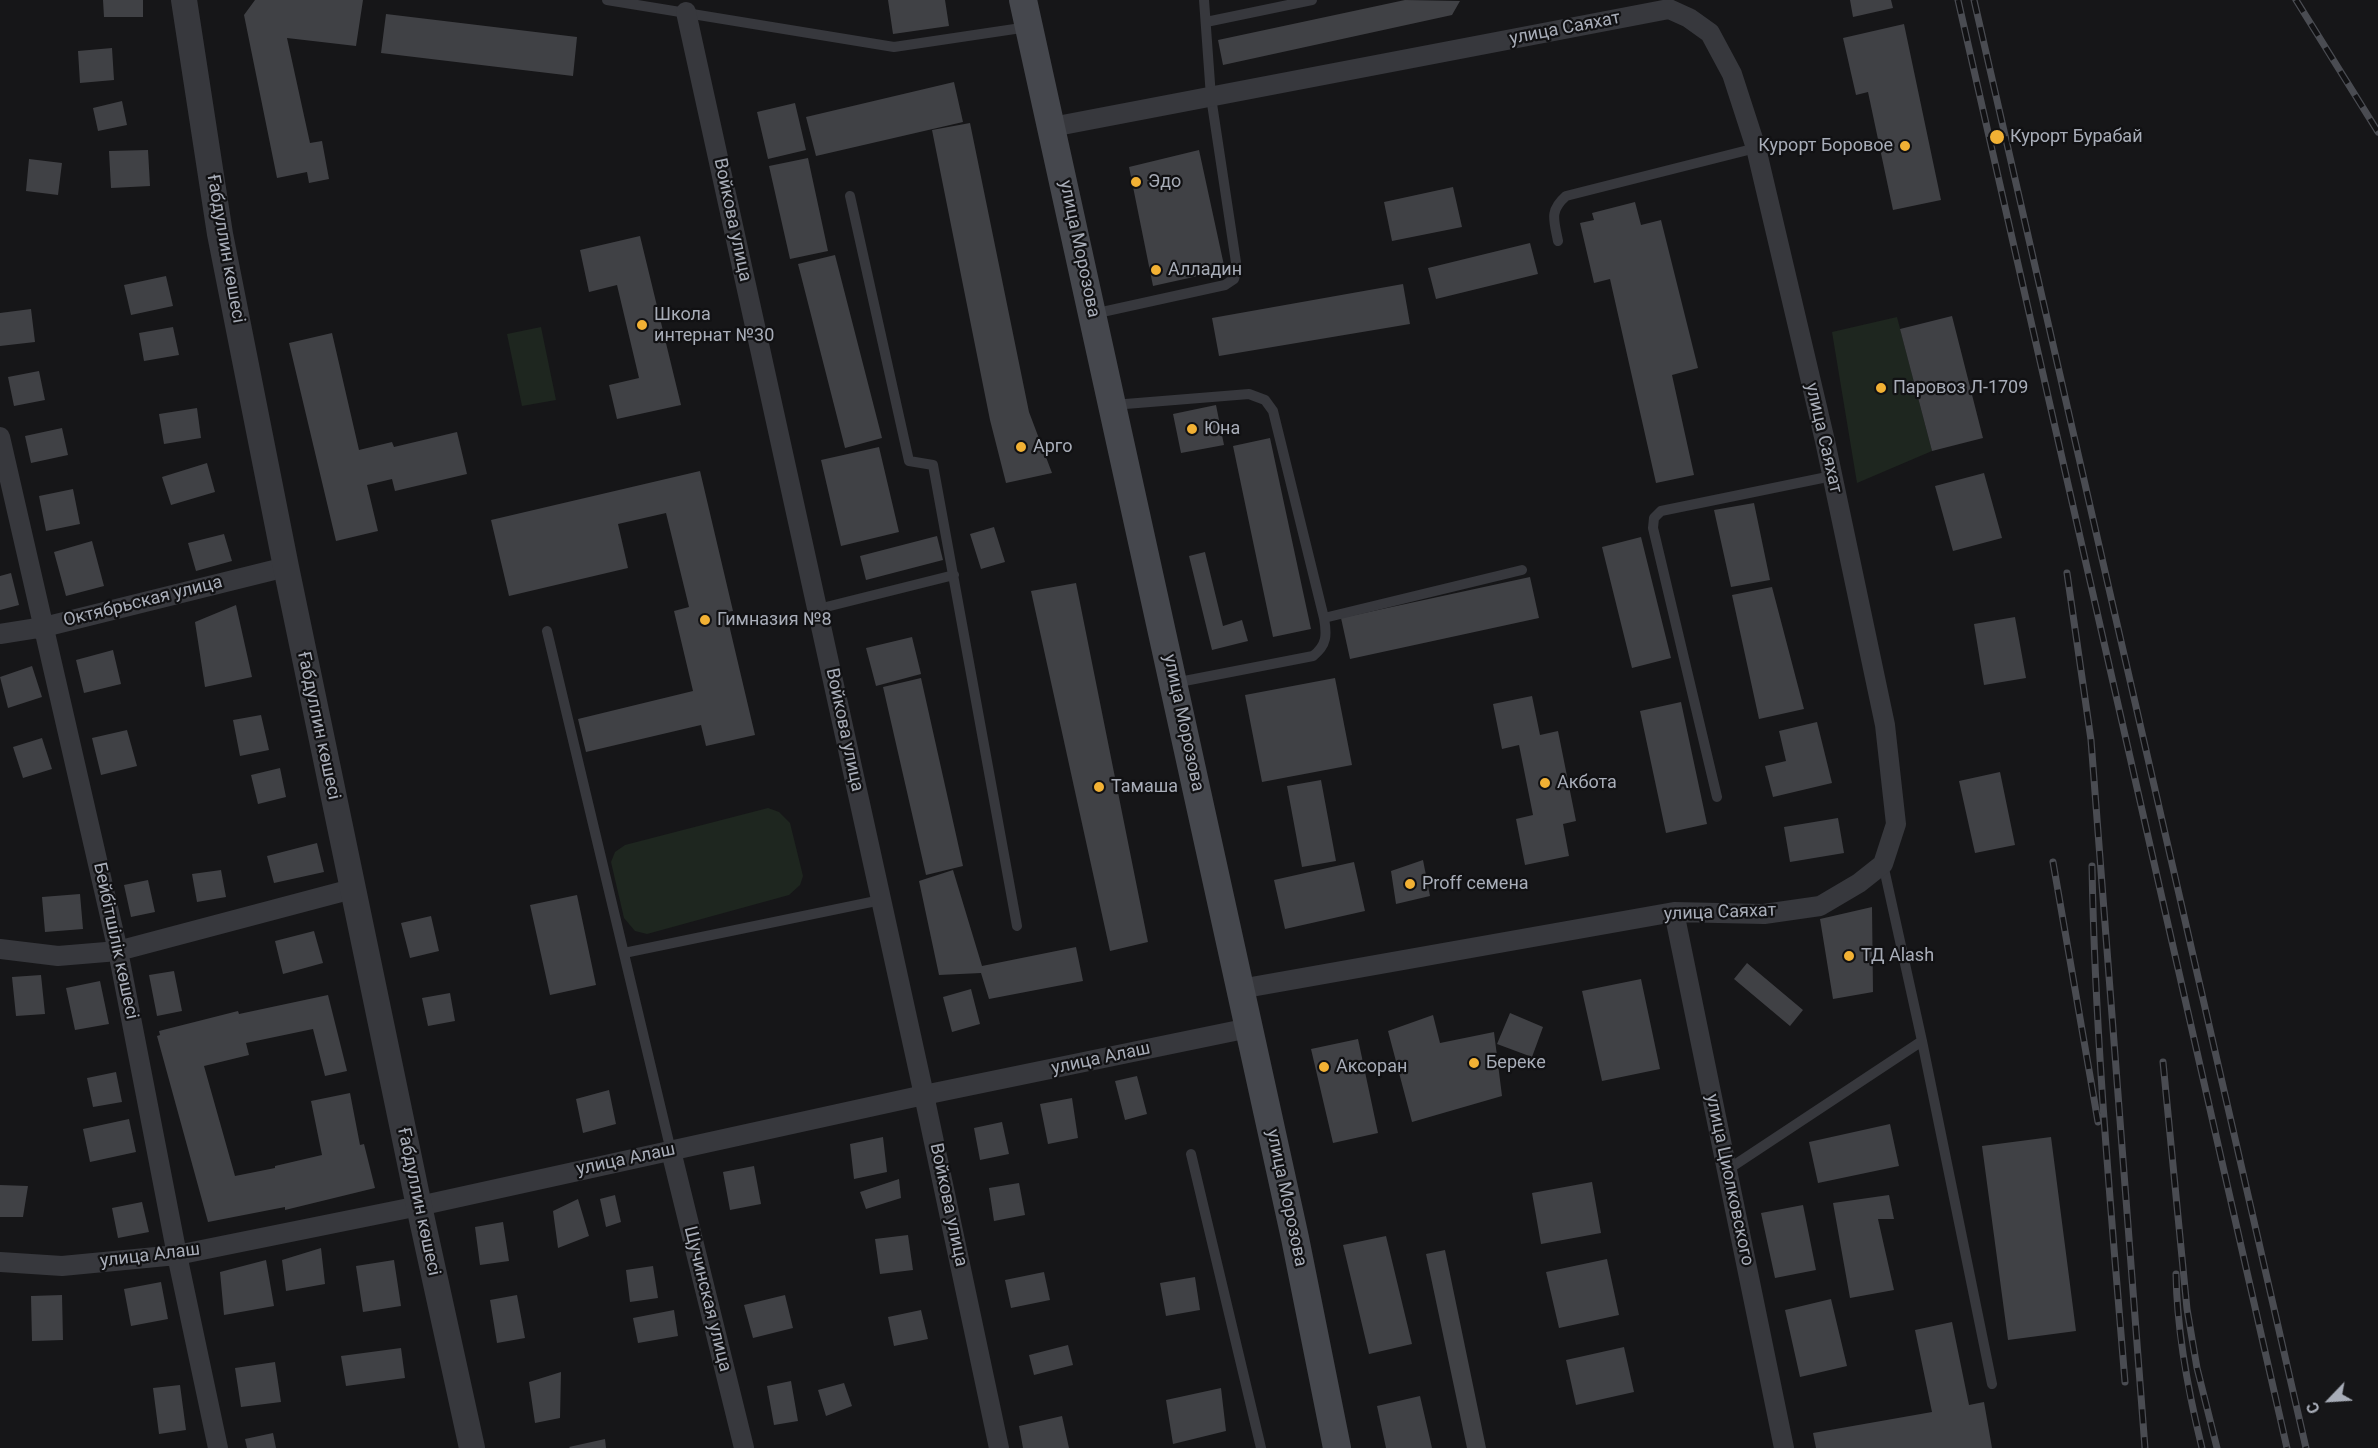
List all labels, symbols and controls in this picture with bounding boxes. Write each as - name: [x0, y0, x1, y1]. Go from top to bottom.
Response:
- street label: улица Саяхат: [1508, 8, 1622, 50]
- place label: Курорт Бурабай: [2010, 126, 2143, 148]
- marker: Курорт Бурабай: [1988, 128, 2006, 146]
- place label: Курорт Боровое: [1758, 135, 1893, 157]
- marker: Курорт Боровое: [1898, 139, 1912, 153]
- street label: Войкова улица: [708, 156, 756, 284]
- place label: Эдо: [1148, 171, 1181, 193]
- street label: Ғабдуллин көшесі: [201, 173, 249, 325]
- marker: Эдо: [1129, 175, 1143, 189]
- street label: улица Морозова: [1054, 178, 1104, 320]
- place label: Алладин: [1168, 259, 1242, 281]
- marker: Алладин: [1149, 263, 1163, 277]
- place label: Школа интернат №30: [654, 304, 774, 346]
- marker: Школа интернат №30: [635, 318, 649, 332]
- place label: Паровоз Л-1709: [1893, 377, 2028, 399]
- street label: улица Саяхат: [1800, 381, 1846, 495]
- marker: Паровоз Л-1709: [1874, 381, 1888, 395]
- place label: Юна: [1204, 418, 1240, 440]
- marker: Юна: [1185, 422, 1199, 436]
- place label: Арго: [1033, 436, 1072, 458]
- marker: Арго: [1014, 440, 1028, 454]
- street label: Октябрьская улица: [61, 572, 225, 632]
- place label: Гимназия №8: [717, 609, 832, 631]
- marker: Гимназия №8: [698, 613, 712, 627]
- street label: Ғабдуллин көшесі: [292, 650, 344, 802]
- street label: улица Морозова: [1158, 652, 1208, 794]
- street label: Войкова улица: [820, 666, 868, 794]
- place label: Акбота: [1557, 772, 1617, 794]
- place label: Тамаша: [1111, 776, 1178, 798]
- marker: Акбота: [1538, 776, 1552, 790]
- marker: Тамаша: [1092, 780, 1106, 794]
- street label: Бейбітшілік көшесі: [88, 861, 142, 1021]
- place label: Proff семена: [1422, 873, 1529, 895]
- marker: Proff семена: [1403, 877, 1417, 891]
- street label: улица Саяхат: [1663, 900, 1777, 926]
- place label: ТД Alash: [1861, 945, 1934, 967]
- marker: ТД Alash: [1842, 949, 1856, 963]
- street label: улица Алаш: [1050, 1038, 1152, 1080]
- place label: Береке: [1486, 1052, 1546, 1074]
- place label: Аксоран: [1336, 1056, 1407, 1078]
- marker: Береке: [1467, 1056, 1481, 1070]
- marker: Аксоран: [1317, 1060, 1331, 1074]
- street label: улица Циолковского: [1700, 1092, 1758, 1268]
- street label: Ғабдуллин көшесі: [392, 1126, 444, 1278]
- street label: улица Морозова: [1261, 1127, 1311, 1269]
- street label: улица Алаш: [575, 1139, 677, 1181]
- street label: Войкова улица: [924, 1141, 972, 1269]
- street label: Щучинская улица: [678, 1224, 736, 1374]
- street label: улица Алаш: [99, 1239, 201, 1273]
- north arrow: [2300, 1370, 2360, 1430]
- text: С: [2302, 1399, 2324, 1417]

